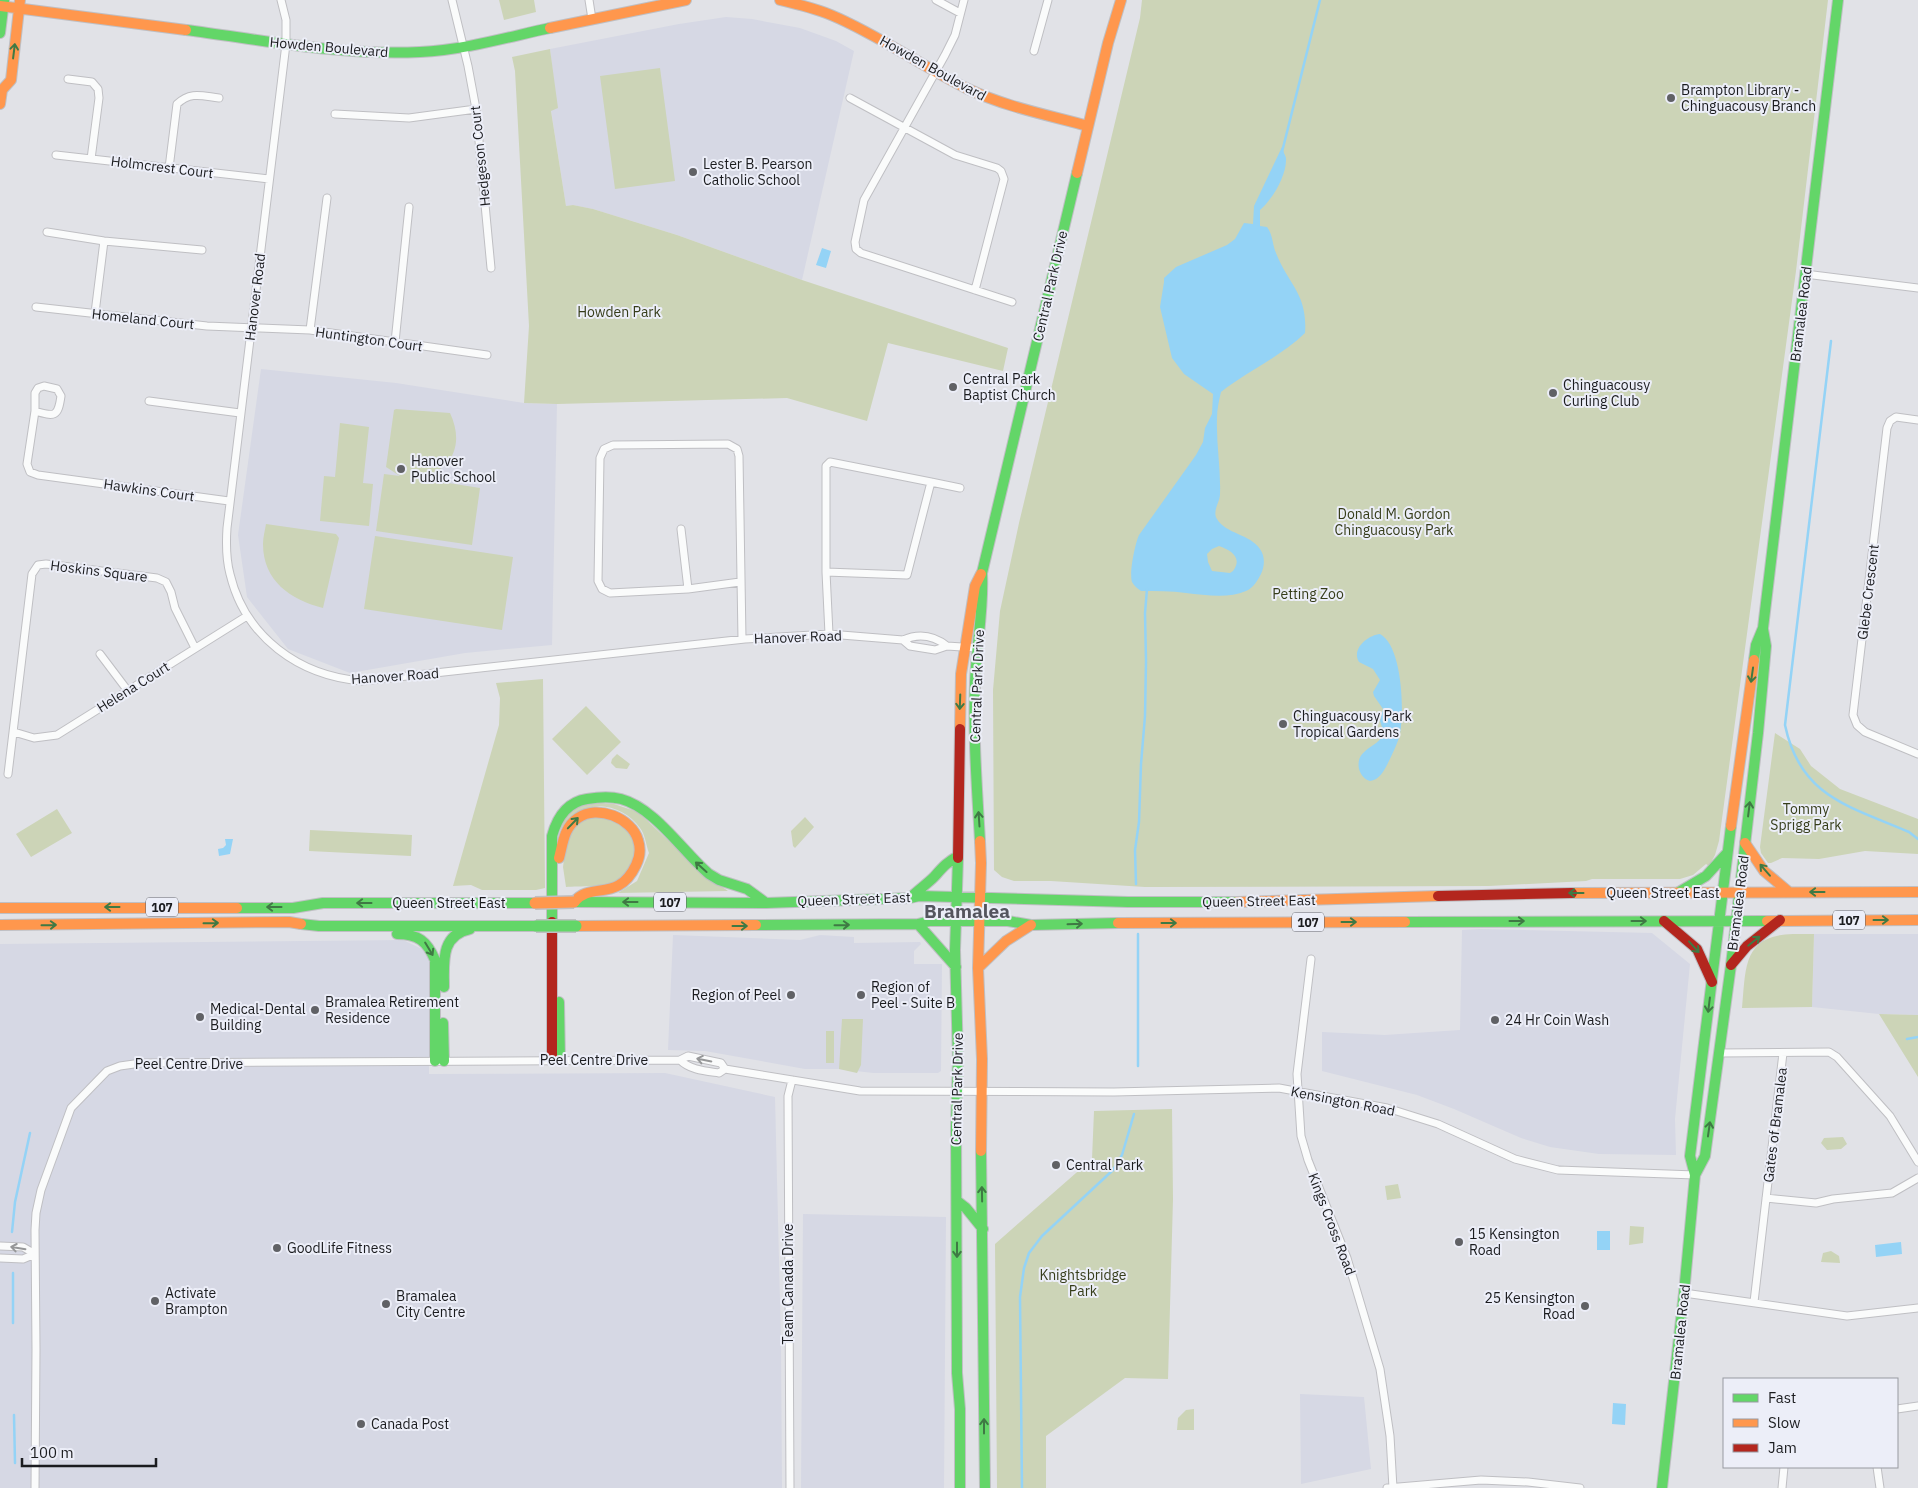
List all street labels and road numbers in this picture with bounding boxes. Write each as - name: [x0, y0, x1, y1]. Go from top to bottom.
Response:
- street label: Howden Boulevard: [877, 31, 989, 105]
- street label: Howden Boulevard: [269, 33, 389, 61]
- street label: Hedgeson Court: [466, 105, 494, 207]
- street label: Holmcrest Court: [110, 152, 214, 182]
- street label: Central Park Drive: [1029, 229, 1072, 343]
- street label: Hanover Road: [241, 252, 269, 342]
- street label: Bramalea Road: [1786, 265, 1816, 363]
- street label: Homeland Court: [91, 305, 195, 333]
- street label: Huntington Court: [314, 323, 424, 355]
- street label: Hawkins Court: [102, 475, 196, 505]
- street label: Glebe Crescent: [1853, 543, 1883, 641]
- street label: Hoskins Square: [49, 556, 149, 586]
- street label: Hanover Road: [754, 626, 842, 648]
- street label: Central Park Drive: [966, 629, 988, 743]
- street label: Helena Court: [93, 657, 173, 716]
- street label: Hanover Road: [350, 664, 440, 688]
- street label: Bramalea Road: [1723, 854, 1753, 952]
- street label: Queen Street East: [1606, 884, 1720, 902]
- street label: Queen Street East: [797, 888, 911, 910]
- street label: Queen Street East: [1202, 891, 1316, 911]
- road number: 107: [654, 892, 686, 912]
- street label: Queen Street East: [392, 894, 506, 912]
- road number: 107: [146, 898, 178, 916]
- road number: 107: [1833, 910, 1865, 930]
- road number: 107: [1292, 912, 1324, 932]
- street label: Central Park Drive: [947, 1032, 967, 1146]
- street label: Peel Centre Drive: [540, 1051, 649, 1069]
- street label: Peel Centre Drive: [135, 1055, 244, 1073]
- street label: Gates of Bramalea: [1759, 1066, 1791, 1184]
- street label: Kensington Road: [1289, 1082, 1397, 1120]
- street label: Kings Cross Road: [1304, 1170, 1360, 1278]
- street label: Team Canada Drive: [779, 1223, 797, 1344]
- street label: Bramalea Road: [1666, 1283, 1694, 1381]

